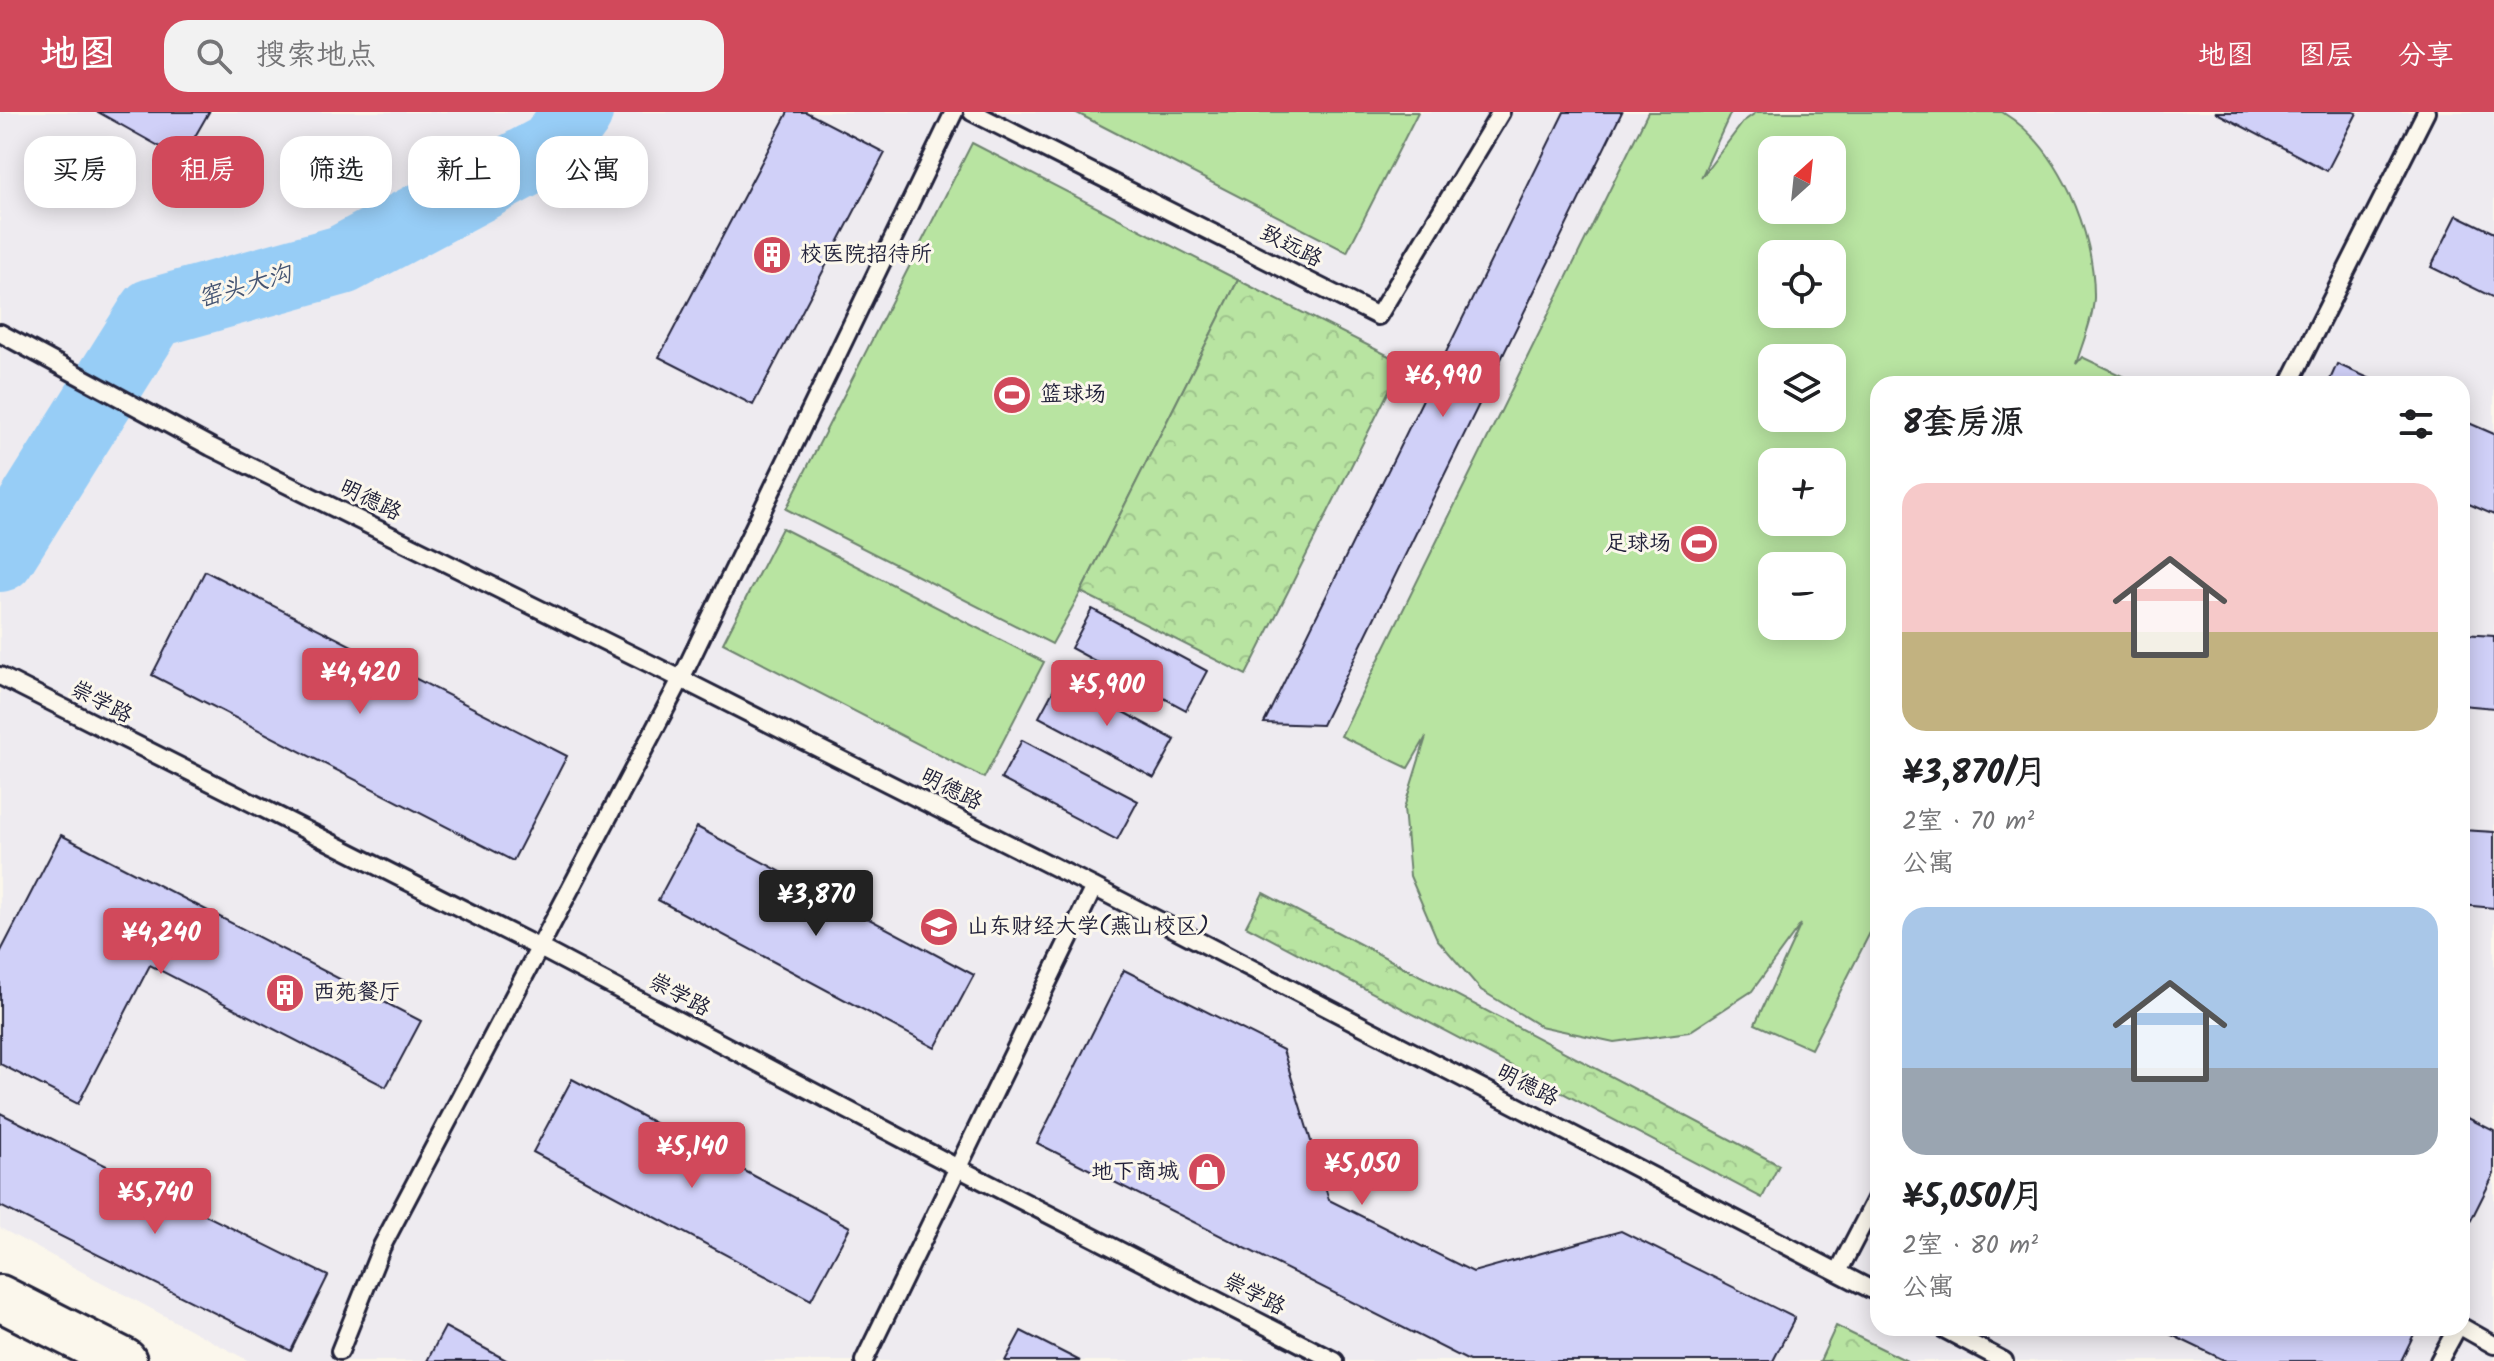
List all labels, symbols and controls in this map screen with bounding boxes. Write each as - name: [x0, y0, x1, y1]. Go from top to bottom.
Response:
- search box: [164, 20, 724, 92]
- text: 地图: [40, 26, 116, 86]
- text: 搜索地点: [256, 32, 376, 80]
- icon: search: [192, 34, 236, 78]
- text: 地图: [2198, 34, 2254, 79]
- text: 图层: [2298, 34, 2354, 79]
- text: 分享: [2398, 34, 2454, 79]
- chip: 买房: [24, 136, 136, 208]
- chip: 租房: [152, 136, 264, 208]
- chip: 筛选: [280, 136, 392, 208]
- chip: 新上: [408, 136, 520, 208]
- chip: 公寓: [536, 136, 648, 208]
- north arrow: [1758, 136, 1846, 224]
- map controls: [1758, 136, 1846, 640]
- street label: 致远路: [1254, 216, 1328, 278]
- building icon: 校医院招待所: [751, 234, 793, 276]
- place label: 校医院招待所: [800, 238, 932, 273]
- button: locate: [1758, 240, 1846, 328]
- water label: 窑头大沟: [193, 254, 298, 319]
- button: layers: [1758, 344, 1846, 432]
- pin: ¥6,990: [1378, 351, 1508, 419]
- text: ¥6,990: [1405, 356, 1481, 398]
- sports icon: 篮球场: [991, 374, 1033, 416]
- place label: 篮球场: [1040, 378, 1106, 413]
- text: 8套房源: [1902, 397, 2024, 451]
- icon: filters: [2394, 402, 2438, 446]
- button: +: [1758, 448, 1846, 536]
- street label: 明德路: [333, 471, 407, 531]
- sports icon: 足球场: [1678, 523, 1720, 565]
- place label: 足球场: [1605, 527, 1671, 562]
- icon: home: [2098, 535, 2242, 679]
- button: −: [1758, 552, 1846, 640]
- pin: ¥4,420: [295, 648, 425, 716]
- text: ¥4,420: [320, 653, 400, 695]
- pin: ¥5,900: [1042, 660, 1172, 728]
- text: ¥5,900: [1069, 665, 1145, 707]
- street label: 崇学路: [64, 672, 138, 734]
- text: ¥3,870/月: [1902, 747, 2048, 801]
- street label: 明德路: [914, 759, 988, 821]
- text: 2室 · 70 m²: [1902, 801, 2034, 843]
- text: 公寓: [1902, 843, 1954, 885]
- pin: ¥3,870: [751, 870, 881, 938]
- text: ¥3,870: [777, 875, 855, 917]
- school or university icon: 山东财经大学(燕山校区): [918, 906, 960, 948]
- pin: ¥4,240: [96, 908, 226, 976]
- place label: 山东财经大学(燕山校区): [967, 910, 1209, 945]
- text: ¥4,240: [121, 913, 201, 955]
- icon: home: [2098, 959, 2242, 1103]
- street label: 崇学路: [642, 965, 716, 1027]
- building icon: 西苑餐厅: [264, 972, 306, 1014]
- place label: 西苑餐厅: [313, 976, 401, 1011]
- street label: 明德路: [1490, 1055, 1564, 1117]
- pin: ¥5,140: [627, 1122, 757, 1190]
- text: ¥5,140: [656, 1127, 728, 1169]
- pin: ¥5,050: [1297, 1139, 1427, 1207]
- text: ¥5,050: [1324, 1144, 1400, 1186]
- shop icon: 地下商城: [1186, 1151, 1228, 1193]
- place label: 地下商城: [1091, 1155, 1179, 1190]
- pin: ¥5,740: [90, 1168, 220, 1236]
- text: ¥5,050/月: [1902, 1171, 2045, 1225]
- text: ¥5,740: [117, 1173, 193, 1215]
- text: 2室 · 80 m²: [1902, 1225, 2038, 1267]
- street label: 崇学路: [1217, 1264, 1291, 1326]
- text: 公寓: [1902, 1267, 1954, 1309]

